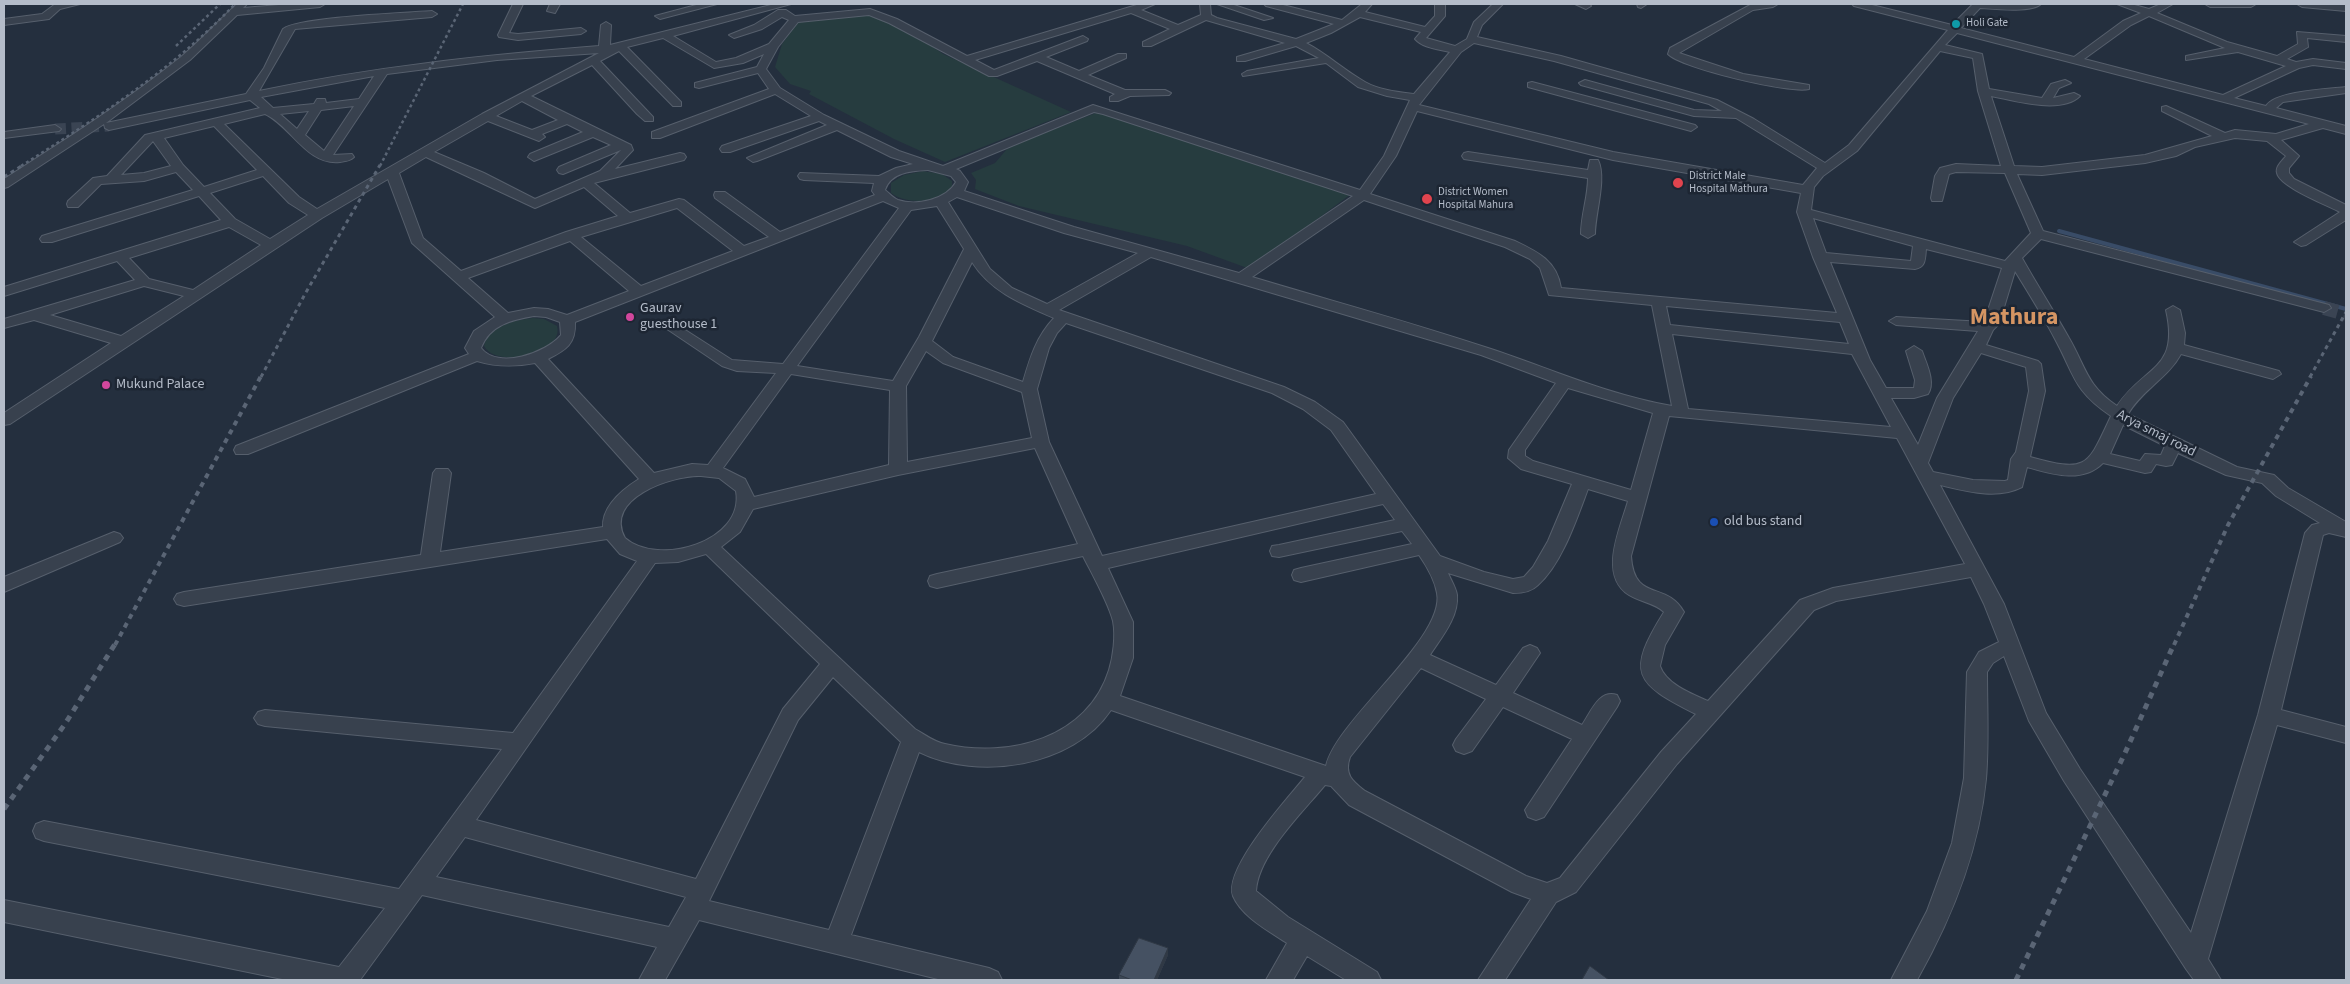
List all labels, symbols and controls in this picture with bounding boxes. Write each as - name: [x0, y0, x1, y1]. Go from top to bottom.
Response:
- place label: Holi Gate: [1966, 17, 2008, 31]
- marker: Holi Gate: [1950, 18, 1962, 30]
- place label: District Male Hospital Mathura: [1689, 170, 1768, 196]
- marker: District Male Hospital Mathura: [1671, 176, 1685, 190]
- place label: District Women Hospital Mahura: [1438, 186, 1513, 212]
- marker: District Women Hospital Mahura: [1420, 192, 1434, 206]
- place label: Gaurav guesthouse 1: [640, 301, 717, 334]
- district label: Mathura: [1970, 305, 2058, 333]
- marker: Gaurav guesthouse 1: [624, 311, 636, 323]
- place label: Mukund Palace: [116, 377, 204, 393]
- marker: Mukund Palace: [100, 379, 112, 391]
- street label: Arya smaj road: [2114, 407, 2198, 461]
- place label: old bus stand: [1724, 514, 1802, 530]
- marker: old bus stand: [1708, 516, 1720, 528]

